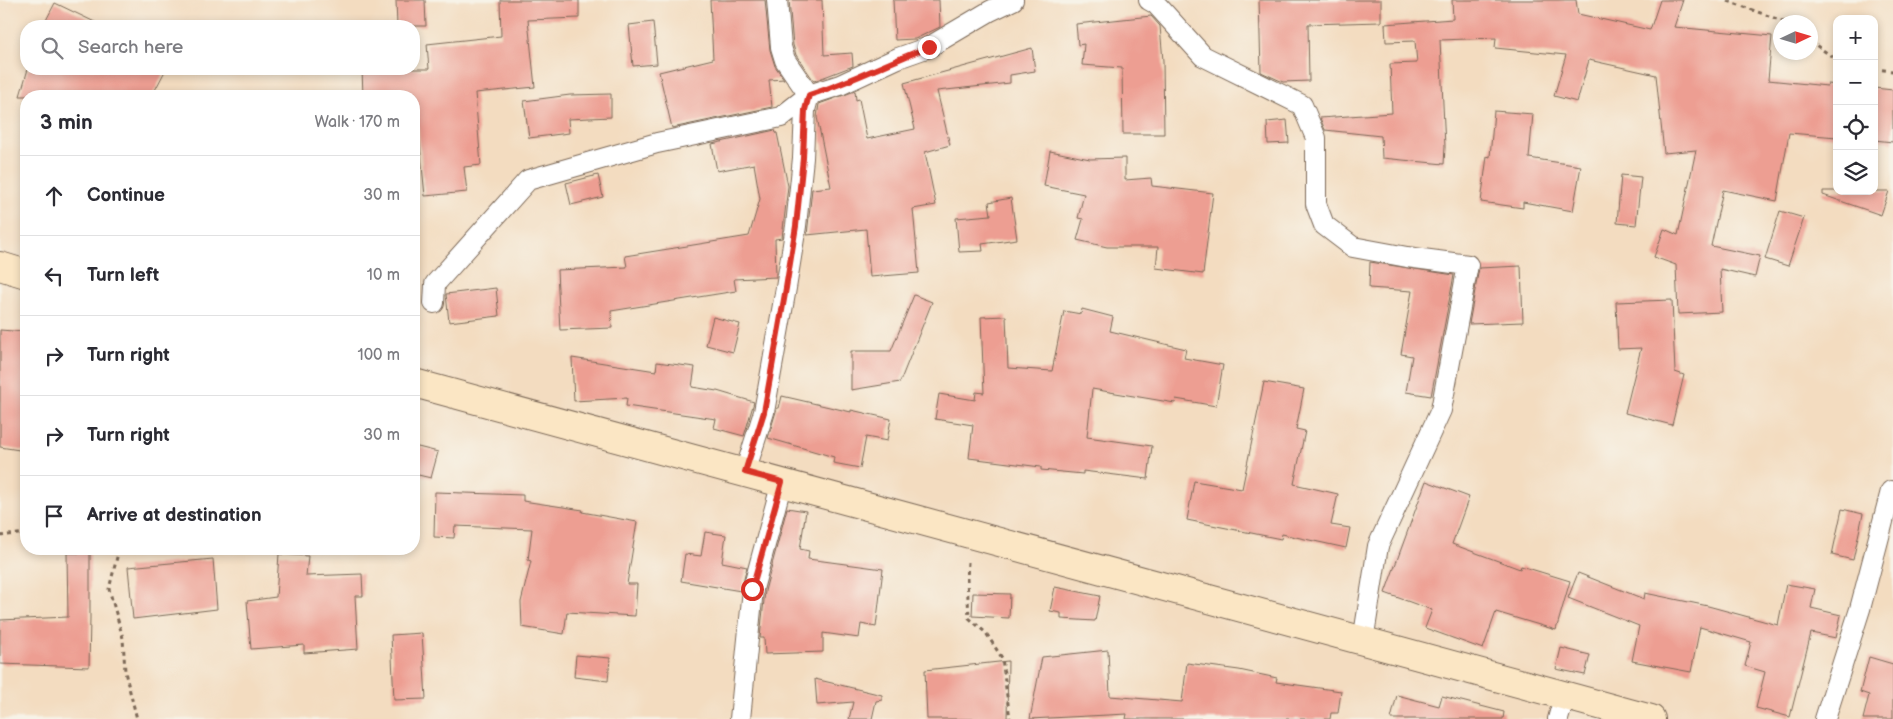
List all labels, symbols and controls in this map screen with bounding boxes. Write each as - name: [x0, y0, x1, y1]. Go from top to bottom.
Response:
- north arrow: [1773, 15, 1818, 60]
- map controls: [1833, 15, 1878, 195]
- button: +: [1833, 15, 1878, 60]
- search box: [20, 20, 420, 75]
- icon: search: [38, 34, 66, 62]
- text: Search here: [78, 36, 183, 59]
- route end: [918, 36, 941, 59]
- button: −: [1833, 60, 1878, 105]
- button: locate: [1833, 105, 1878, 150]
- text: 3 min: [40, 110, 93, 135]
- text: Walk · 170 m: [314, 113, 400, 132]
- button: layers: [1833, 150, 1878, 195]
- icon: ahead: [40, 182, 68, 210]
- text: Continue: [87, 184, 165, 207]
- text: 30 m: [363, 186, 400, 205]
- icon: left: [40, 262, 68, 290]
- text: Turn left: [87, 264, 159, 287]
- text: 10 m: [367, 266, 400, 285]
- icon: right: [40, 342, 68, 370]
- text: Turn right: [87, 344, 170, 367]
- text: 100 m: [357, 346, 400, 365]
- icon: right: [40, 422, 68, 450]
- text: Turn right: [87, 424, 170, 447]
- text: 30 m: [363, 426, 400, 445]
- icon: arrive: [40, 502, 68, 530]
- text: Arrive at destination: [87, 504, 262, 527]
- route start: [741, 578, 764, 601]

